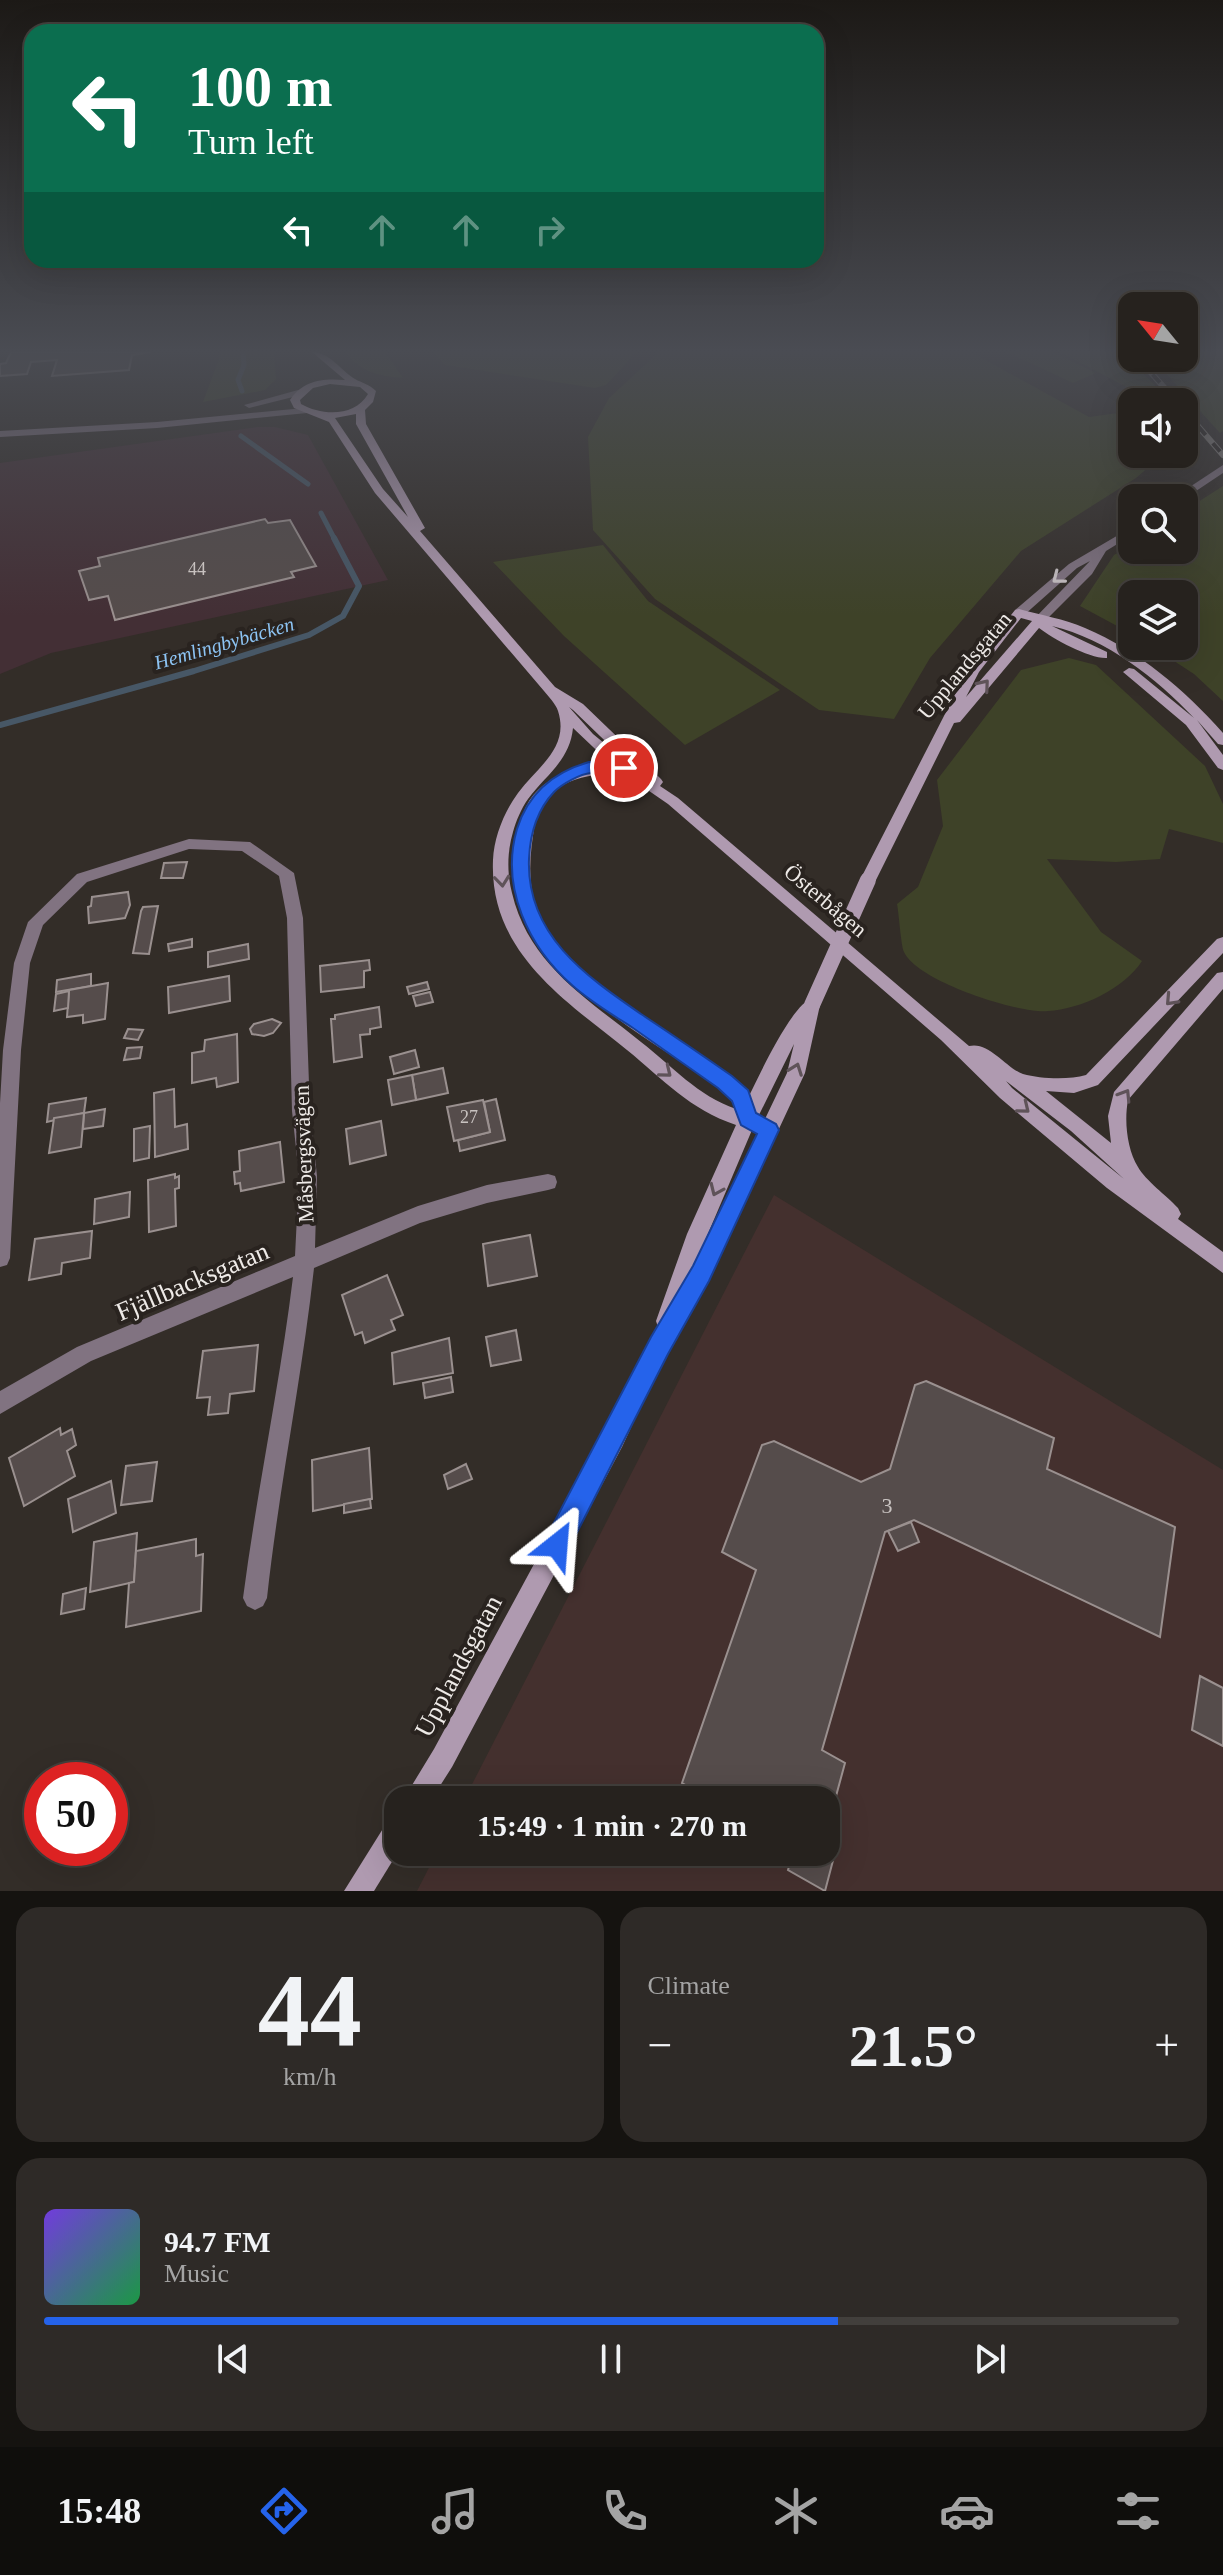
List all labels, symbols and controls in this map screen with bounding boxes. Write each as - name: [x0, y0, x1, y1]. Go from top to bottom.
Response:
- icon: left: [56, 56, 160, 160]
- text: 100 m: [188, 56, 333, 118]
- text: Turn left: [188, 122, 314, 162]
- icon: left: [276, 208, 320, 252]
- icon: ahead: [360, 208, 404, 252]
- icon: ahead: [444, 208, 488, 252]
- icon: right: [528, 208, 572, 252]
- north arrow: [1118, 292, 1198, 372]
- map controls: [1118, 292, 1198, 660]
- button: sound: [1118, 388, 1198, 468]
- button: search: [1118, 484, 1198, 564]
- house number: 44: [188, 559, 206, 579]
- one-way arrow: [1053, 568, 1067, 583]
- button: layers: [1118, 580, 1198, 660]
- street label: Upplandsgatan: [912, 607, 1016, 724]
- water label: Hemlingbybäcken: [151, 613, 297, 675]
- one-way arrow: [974, 680, 989, 694]
- pin: [590, 734, 658, 802]
- icon: arrive: [602, 746, 646, 790]
- street label: Österbågen: [779, 859, 872, 942]
- one-way arrow: [494, 875, 511, 888]
- one-way arrow: [1166, 991, 1180, 1006]
- one-way arrow: [657, 1062, 671, 1077]
- one-way arrow: [786, 1063, 803, 1077]
- street label: Måsbergsvägen: [289, 1085, 318, 1223]
- one-way arrow: [1115, 1090, 1130, 1104]
- one-way arrow: [1015, 1098, 1029, 1113]
- house number: 27: [460, 1107, 478, 1127]
- one-way arrow: [710, 1181, 726, 1196]
- street label: Fjällbacksgatan: [111, 1236, 273, 1327]
- house number: 3: [882, 1493, 893, 1518]
- position arrow: [515, 1503, 599, 1587]
- street label: Upplandsgatan: [409, 1591, 508, 1742]
- speed limit sign: 50: [24, 1762, 128, 1866]
- text: 15:49 · 1 min · 270 m: [477, 1809, 747, 1842]
- text: 44: [258, 1952, 362, 2067]
- text: Climate: [648, 1971, 730, 2000]
- text: 21.5°: [849, 2013, 978, 2079]
- text: −: [648, 2021, 672, 2070]
- text: +: [1154, 2021, 1179, 2070]
- text: km/h: [283, 2062, 336, 2091]
- text: 94.7 FM: [164, 2225, 271, 2258]
- text: Music: [164, 2259, 229, 2288]
- icon: previous: [211, 2337, 255, 2381]
- icon: pause: [589, 2337, 633, 2381]
- icon: next: [968, 2337, 1012, 2381]
- icon: directions: [256, 2483, 312, 2539]
- icon: music: [427, 2483, 483, 2539]
- icon: phone: [597, 2483, 653, 2539]
- icon: climate: [768, 2483, 824, 2539]
- icon: car: [939, 2483, 995, 2539]
- icon: filters: [1110, 2483, 1166, 2539]
- text: 15:48: [57, 2491, 141, 2531]

